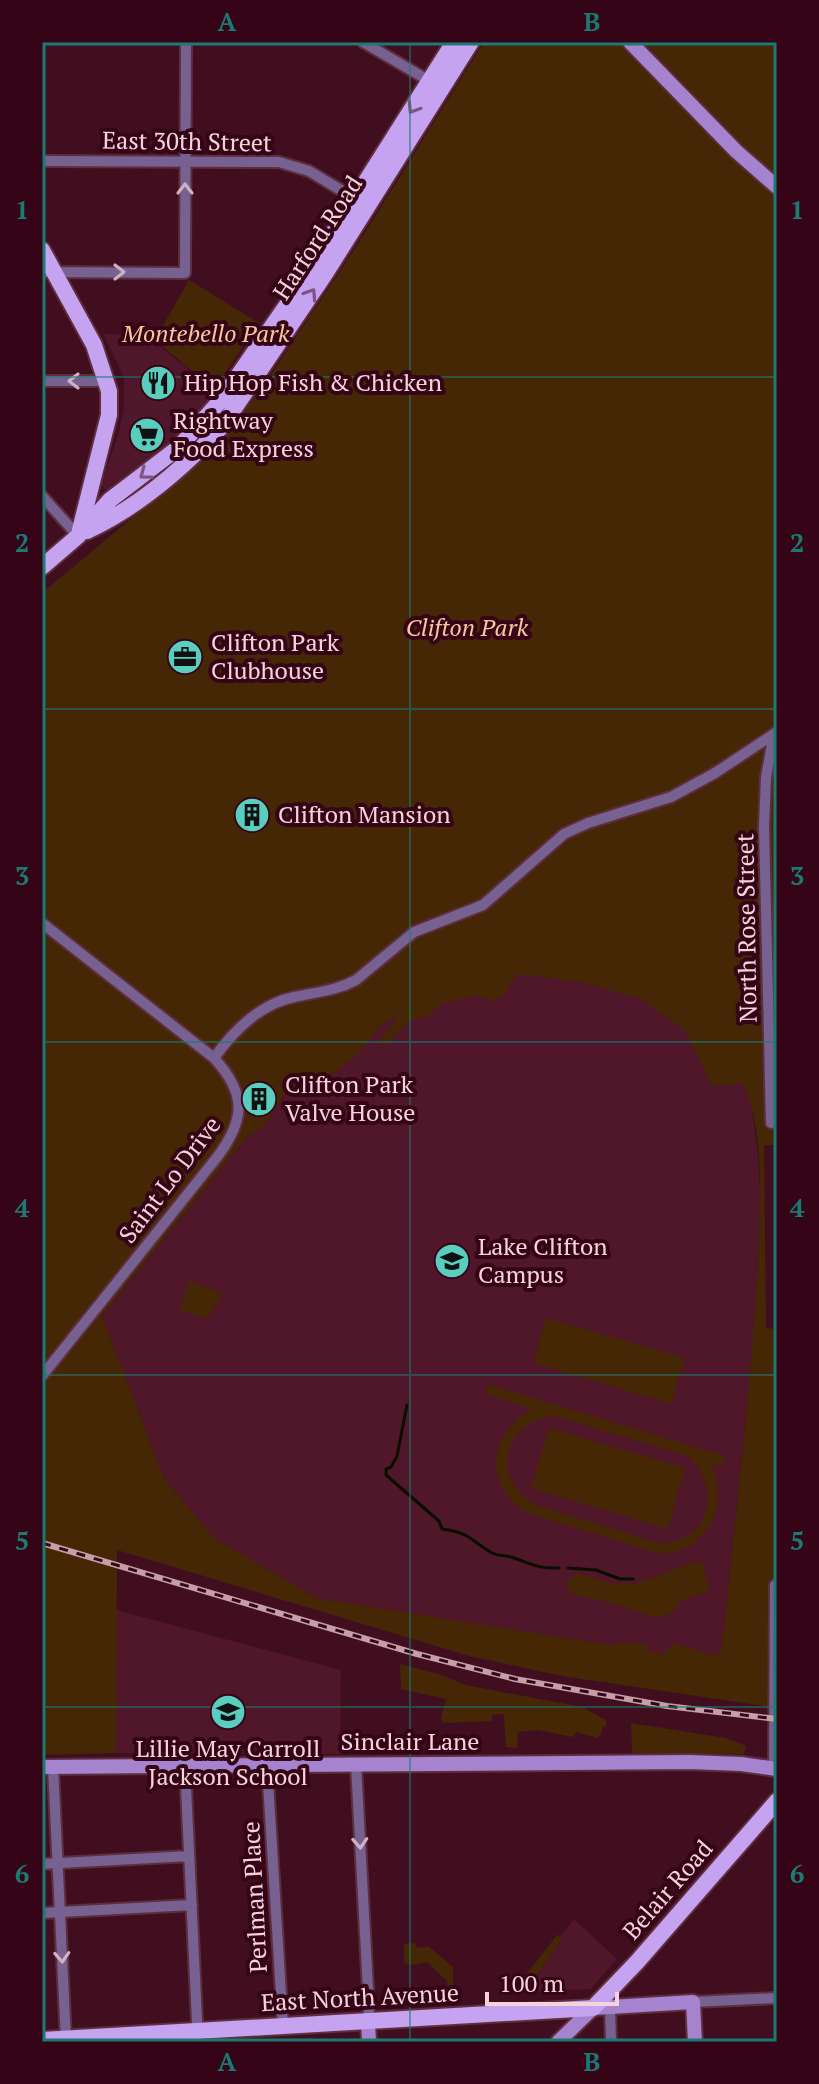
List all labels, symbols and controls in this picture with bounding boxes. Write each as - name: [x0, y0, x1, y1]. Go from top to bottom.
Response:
- text: A: [218, 4, 237, 38]
- text: B: [584, 4, 600, 38]
- one-way arrow: [407, 99, 422, 114]
- street label: East 30th Street: [102, 124, 272, 158]
- street label: Harford Road: [265, 169, 369, 306]
- one-way arrow: [176, 182, 194, 195]
- text: 1: [15, 192, 29, 226]
- text: 1: [790, 192, 804, 226]
- one-way arrow: [113, 263, 126, 281]
- one-way arrow: [302, 288, 317, 303]
- park label: Montebello Park: [121, 317, 290, 349]
- restaurant icon: Hip Hop Fish & Chicken: [139, 364, 177, 402]
- place label: Hip Hop Fish & Chicken: [184, 366, 442, 398]
- one-way arrow: [67, 372, 80, 390]
- place label: Rightway Food Express: [173, 404, 314, 464]
- supermarket icon: Rightway Food Express: [128, 416, 166, 454]
- one-way arrow: [139, 465, 154, 479]
- text: 2: [15, 525, 29, 559]
- text: 2: [790, 525, 804, 559]
- park label: Clifton Park: [406, 611, 529, 643]
- place label: Clifton Park Clubhouse: [211, 626, 340, 686]
- office icon: Clifton Park Clubhouse: [166, 638, 204, 676]
- building icon: Clifton Mansion: [233, 796, 271, 834]
- place label: Clifton Mansion: [278, 798, 450, 830]
- street label: North Rose Street: [728, 833, 764, 1023]
- text: 3: [15, 858, 29, 892]
- text: 3: [790, 858, 804, 892]
- place label: Clifton Park Valve House: [285, 1068, 415, 1128]
- building icon: Clifton Park Valve House: [240, 1080, 278, 1118]
- street label: Saint Lo Drive: [111, 1110, 227, 1249]
- text: 4: [15, 1190, 30, 1224]
- text: 4: [790, 1190, 805, 1224]
- place label: Lake Clifton Campus: [478, 1230, 608, 1290]
- school or university icon: Lake Clifton Campus: [433, 1242, 471, 1280]
- text: 5: [15, 1523, 29, 1557]
- text: 5: [790, 1523, 804, 1557]
- school or university icon: Lillie May Carroll Jackson School: [209, 1693, 247, 1731]
- street label: Sinclair Lane: [341, 1725, 479, 1757]
- place label: Lillie May Carroll Jackson School: [136, 1732, 320, 1792]
- street label: Perlman Place: [234, 1821, 274, 1974]
- street label: Belair Road: [615, 1833, 719, 1946]
- one-way arrow: [351, 1837, 368, 1850]
- text: 6: [15, 1856, 29, 1890]
- text: 6: [790, 1856, 804, 1890]
- one-way arrow: [54, 1951, 71, 1964]
- scale bar: [487, 1956, 617, 2006]
- text: 100 m: [499, 1967, 564, 1999]
- street label: East North Avenue: [260, 1976, 460, 2018]
- text: A: [218, 2044, 237, 2078]
- text: B: [584, 2044, 600, 2078]

